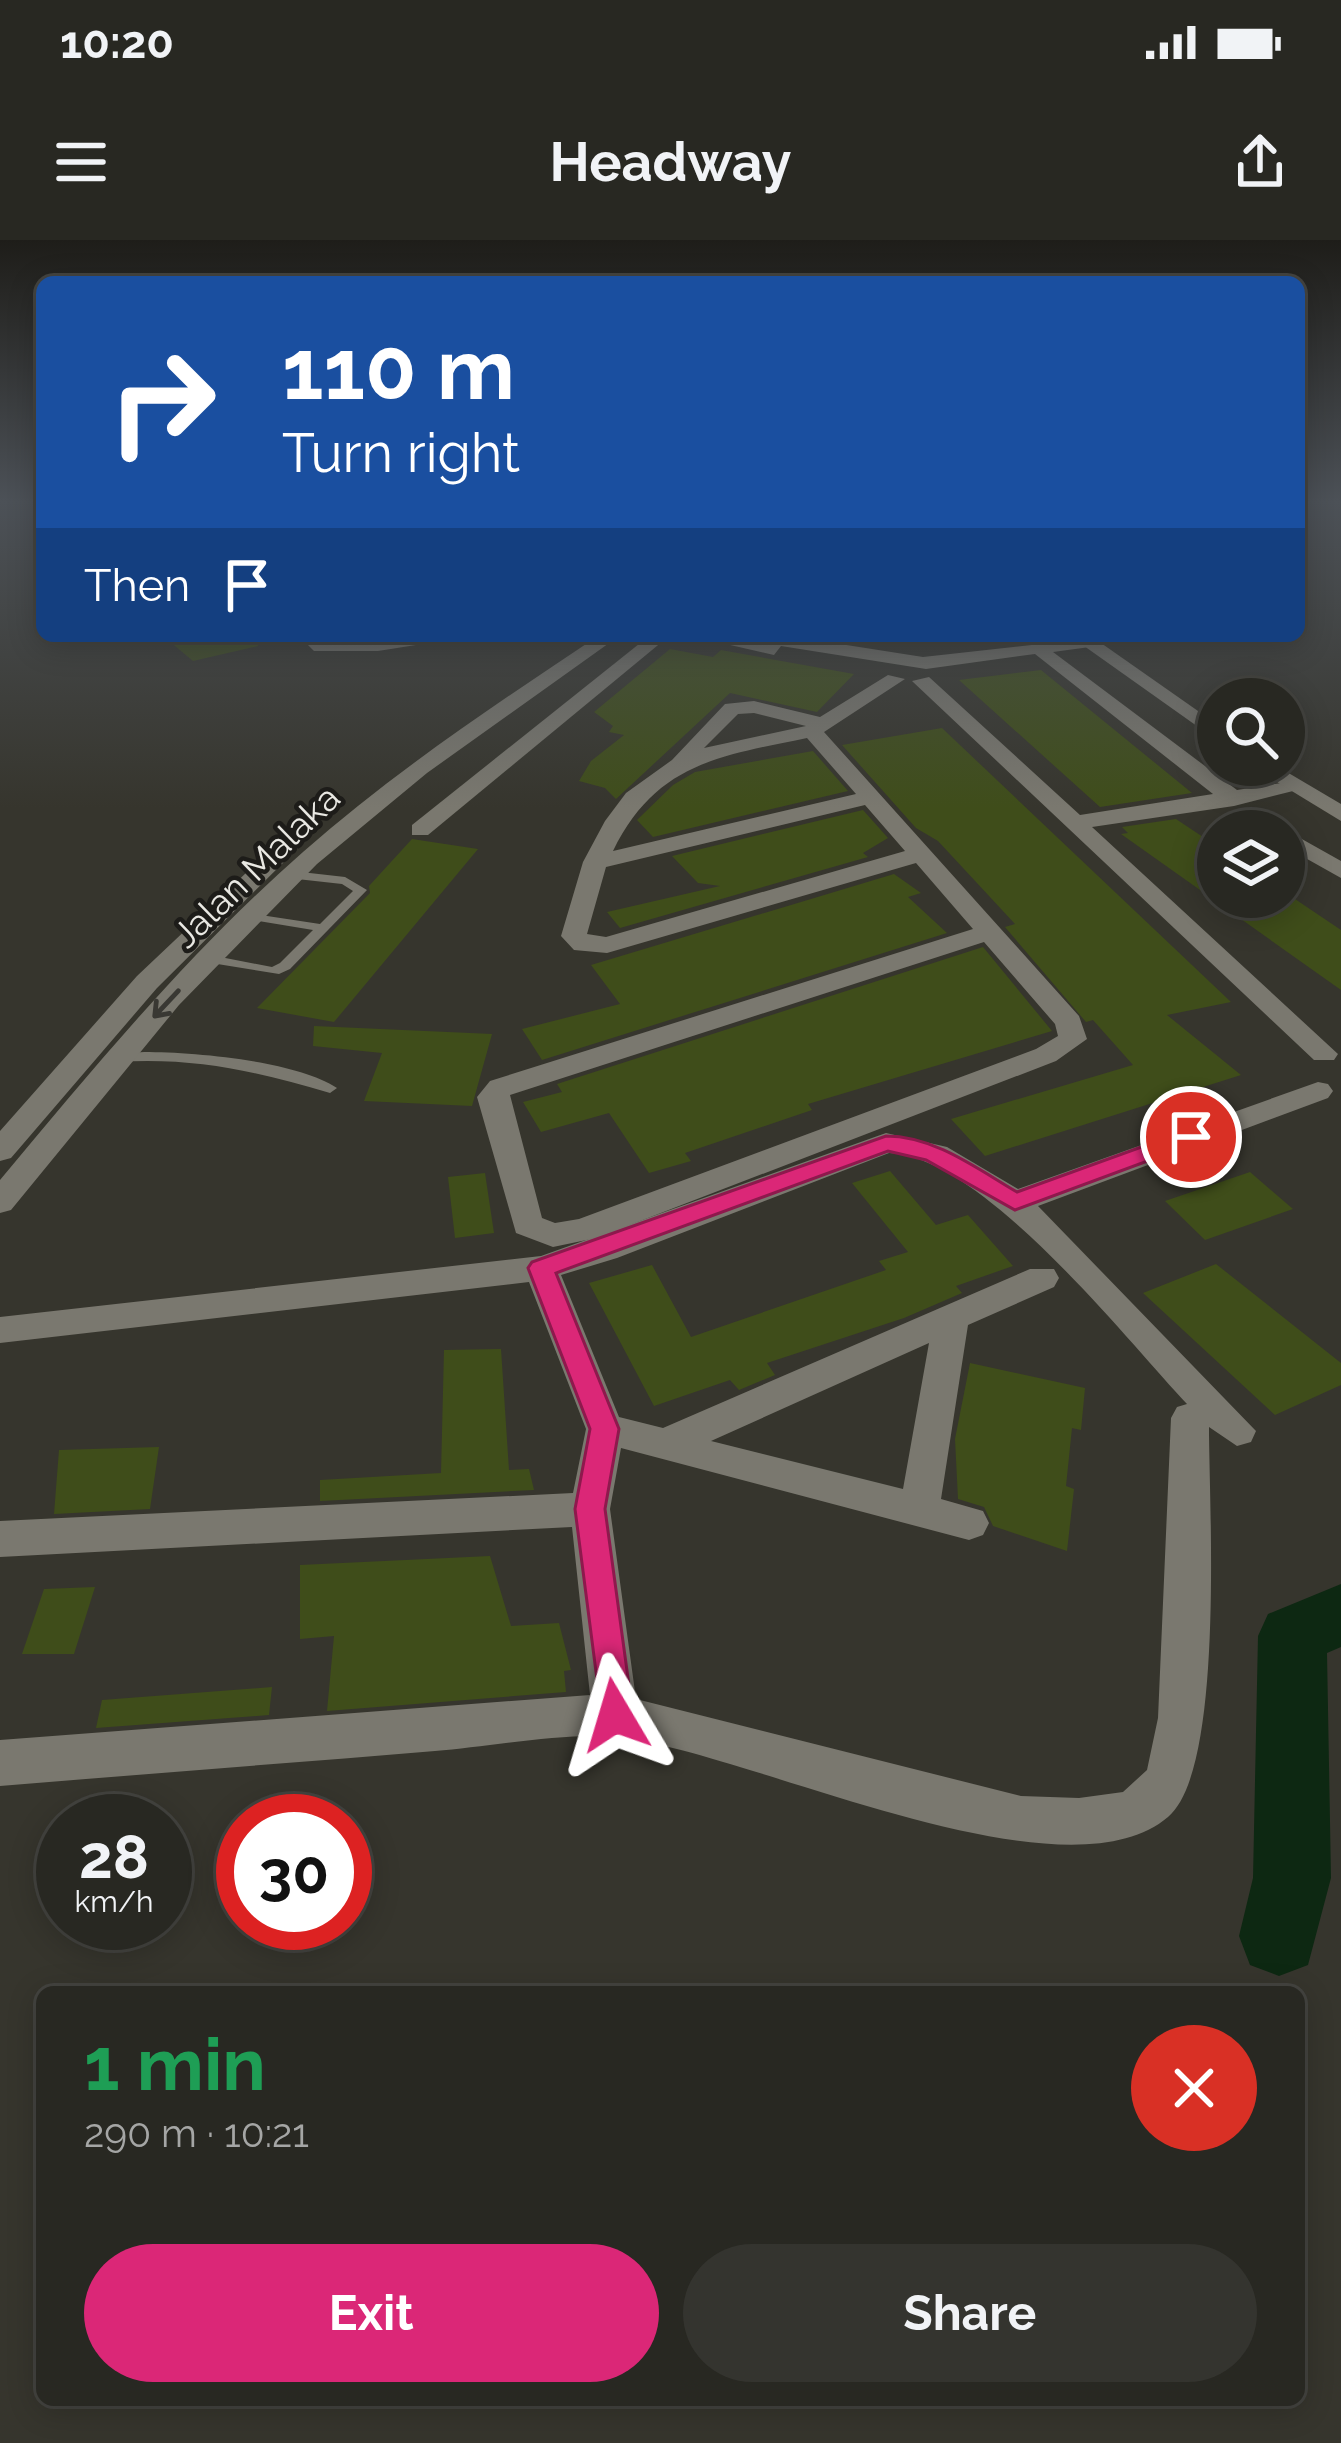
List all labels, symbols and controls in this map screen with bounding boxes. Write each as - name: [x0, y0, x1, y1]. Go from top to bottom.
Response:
- text: 10:20: [60, 16, 174, 69]
- icon: menu: [48, 129, 114, 195]
- icon: share: [1227, 129, 1293, 195]
- text: Headway: [550, 130, 791, 194]
- text: 110 m: [282, 320, 515, 419]
- icon: right: [84, 324, 240, 480]
- text: Turn right: [282, 421, 520, 485]
- icon: arrive: [214, 552, 280, 618]
- text: Then: [84, 559, 190, 612]
- map controls: [1197, 678, 1305, 918]
- button: search: [1197, 678, 1305, 786]
- street label: Jalan Malaka: [164, 776, 348, 956]
- button: layers: [1197, 810, 1305, 918]
- one-way arrow: [152, 988, 181, 1018]
- pin: [1140, 1086, 1242, 1188]
- icon: arrive: [1158, 1104, 1224, 1170]
- position arrow: [552, 1652, 678, 1778]
- speed limit sign: 30: [216, 1794, 372, 1950]
- text: 28: [79, 1822, 149, 1892]
- text: km/h: [74, 1884, 154, 1919]
- text: 1 min: [84, 2022, 266, 2107]
- button: close: [1131, 2025, 1257, 2151]
- text: 290 m · 10:21: [84, 2110, 309, 2156]
- button: Exit: [84, 2244, 659, 2382]
- button: Share: [683, 2244, 1257, 2382]

